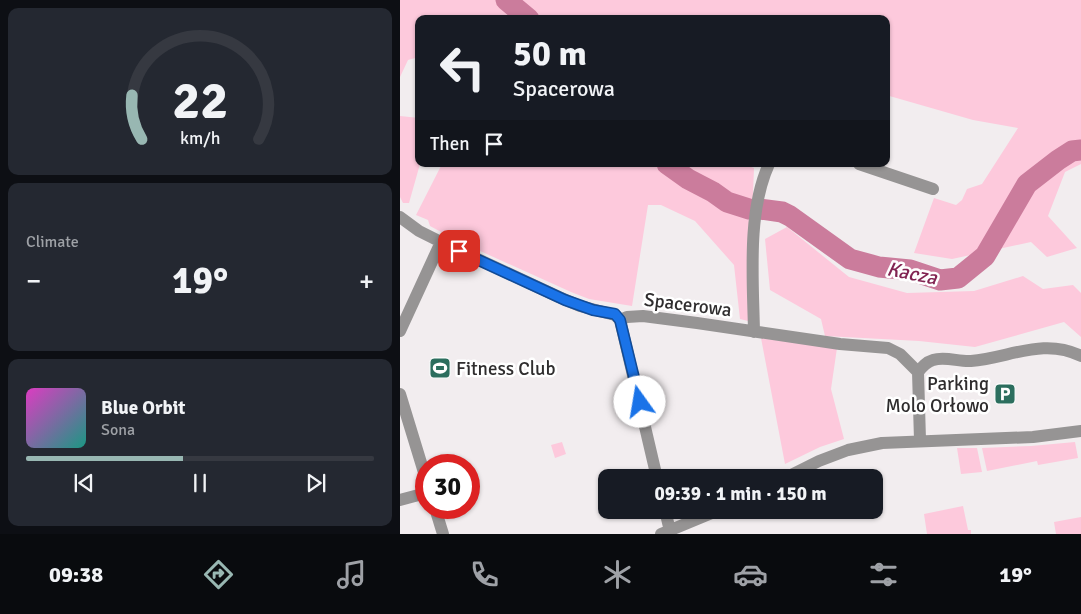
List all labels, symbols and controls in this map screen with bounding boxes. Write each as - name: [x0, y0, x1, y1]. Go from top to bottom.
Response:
- text: 50 m: [513, 32, 587, 75]
- icon: left: [430, 35, 495, 100]
- text: 22: [172, 69, 228, 133]
- text: Spacerowa: [513, 75, 615, 102]
- text: km/h: [180, 127, 220, 149]
- icon: arrive: [480, 130, 508, 158]
- text: Then: [430, 132, 470, 156]
- pin: [438, 230, 480, 272]
- text: Climate: [26, 232, 79, 252]
- icon: arrive: [445, 237, 473, 265]
- water label: Kacza: [885, 256, 940, 291]
- text: 19°: [172, 257, 228, 304]
- text: −: [26, 264, 41, 298]
- text: +: [359, 264, 374, 298]
- street label: Spacerowa: [643, 288, 733, 322]
- sports icon: Fitness Club: [428, 356, 452, 380]
- place label: Fitness Club: [456, 357, 556, 381]
- place label: Parking Molo Orłowo: [885, 372, 989, 418]
- position arrow: [613, 375, 665, 427]
- parking icon: Parking Molo Orłowo: [993, 382, 1017, 406]
- text: Blue Orbit: [101, 396, 185, 420]
- text: Sona: [101, 420, 135, 440]
- speed limit sign: 30: [415, 454, 480, 519]
- icon: previous: [70, 469, 98, 497]
- icon: pause: [186, 469, 214, 497]
- icon: next: [302, 469, 330, 497]
- text: 09:39 · 1 min · 150 m: [654, 482, 827, 506]
- icon: directions: [201, 557, 236, 592]
- icon: music: [334, 557, 369, 592]
- icon: phone: [467, 557, 502, 592]
- icon: climate: [600, 557, 635, 592]
- icon: car: [733, 557, 768, 592]
- icon: filters: [866, 557, 901, 592]
- text: 09:38: [49, 561, 103, 588]
- text: 19°: [999, 561, 1032, 588]

